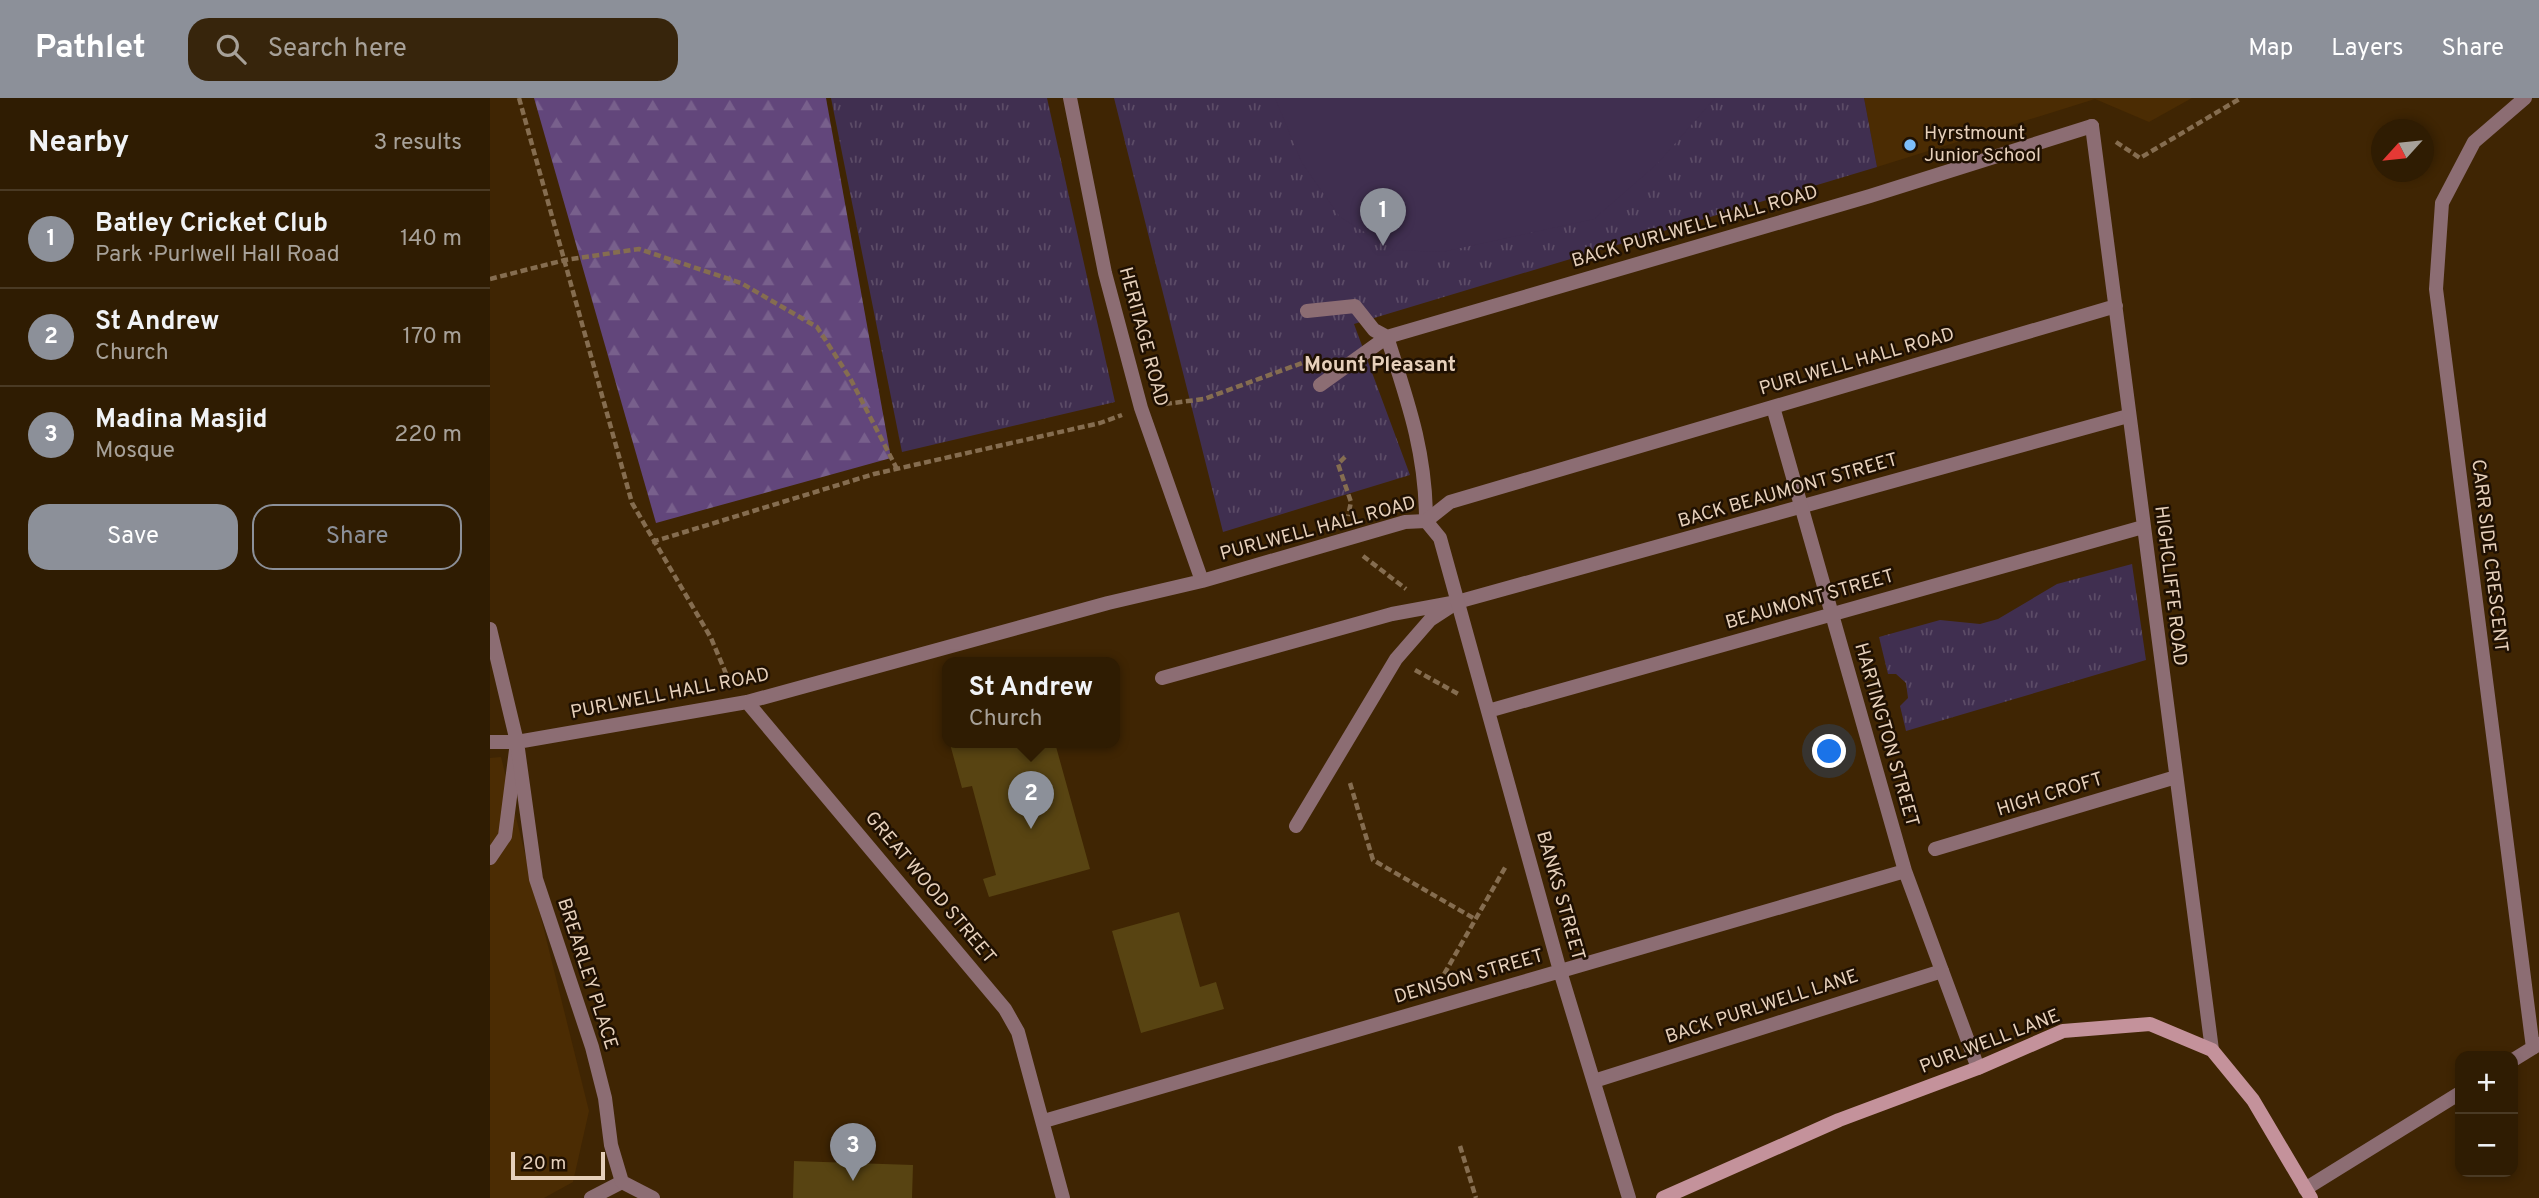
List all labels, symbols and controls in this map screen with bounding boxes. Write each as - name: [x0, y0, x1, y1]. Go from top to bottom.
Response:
- search box: [188, 18, 678, 81]
- text: Pathlet: [35, 28, 146, 70]
- icon: search: [212, 30, 250, 68]
- text: Search here: [268, 33, 407, 66]
- text: Map: [2248, 34, 2293, 64]
- text: Layers: [2331, 34, 2403, 64]
- text: Share: [2441, 34, 2504, 64]
- north arrow: [2371, 119, 2434, 182]
- place label: Hyrstmount Junior School: [1924, 122, 2041, 168]
- text: Nearby: [28, 125, 129, 162]
- text: 3 results: [373, 129, 462, 158]
- marker: Hyrstmount Junior School: [1902, 137, 1918, 153]
- street label: BACK PURLWELL HALL ROAD: [1569, 180, 1821, 274]
- pin: 1: [1360, 188, 1406, 246]
- text: Batley Cricket Club: [95, 208, 328, 241]
- text: 1: [46, 225, 56, 254]
- text: 140 m: [400, 225, 462, 254]
- text: Park · Purlwell Hall Road: [95, 241, 340, 270]
- street label: HERITAGE ROAD: [1113, 265, 1173, 409]
- text: St Andrew: [95, 306, 219, 339]
- text: 2: [44, 323, 58, 352]
- text: 170 m: [403, 323, 462, 352]
- street label: PURLWELL HALL ROAD: [1757, 323, 1957, 401]
- text: Church: [95, 339, 169, 368]
- district label: Mount Pleasant: [1304, 352, 1456, 379]
- text: Madina Masjid: [95, 404, 268, 437]
- text: 3: [44, 421, 58, 450]
- text: 220 m: [394, 421, 462, 450]
- text: Mosque: [95, 437, 175, 466]
- street label: BACK BEAUMONT STREET: [1675, 448, 1901, 534]
- street label: CARR SIDE CRESCENT: [2465, 458, 2513, 654]
- street label: PURLWELL HALL ROAD: [1217, 491, 1419, 567]
- button: Save: [28, 504, 238, 570]
- button: Share: [252, 504, 462, 570]
- street label: HIGHCLIFFE ROAD: [2148, 504, 2192, 668]
- street label: BEAUMONT STREET: [1723, 564, 1897, 636]
- street label: HARTINGTON STREET: [1848, 640, 1924, 830]
- popup: [942, 657, 1120, 748]
- street label: PURLWELL HALL ROAD: [569, 663, 771, 725]
- text: St Andrew: [969, 672, 1093, 705]
- text: Church: [969, 705, 1043, 734]
- your location: [1812, 734, 1846, 768]
- street label: HIGH CROFT: [1994, 767, 2106, 823]
- pin: 2: [1008, 771, 1054, 829]
- street label: GREAT WOOD STREET: [859, 807, 1001, 969]
- street label: BANKS STREET: [1530, 828, 1590, 964]
- street label: BREARLEY PLACE: [551, 895, 623, 1053]
- street label: DENISON STREET: [1392, 944, 1546, 1010]
- street label: BACK PURLWELL LANE: [1662, 964, 1862, 1050]
- street label: PURLWELL LANE: [1916, 1004, 2064, 1080]
- map controls: [2455, 1051, 2518, 1177]
- button: +: [2455, 1051, 2518, 1114]
- button: −: [2455, 1114, 2518, 1177]
- pin: 3: [830, 1123, 876, 1181]
- scale bar: [511, 1149, 606, 1181]
- text: 20 m: [522, 1152, 566, 1176]

